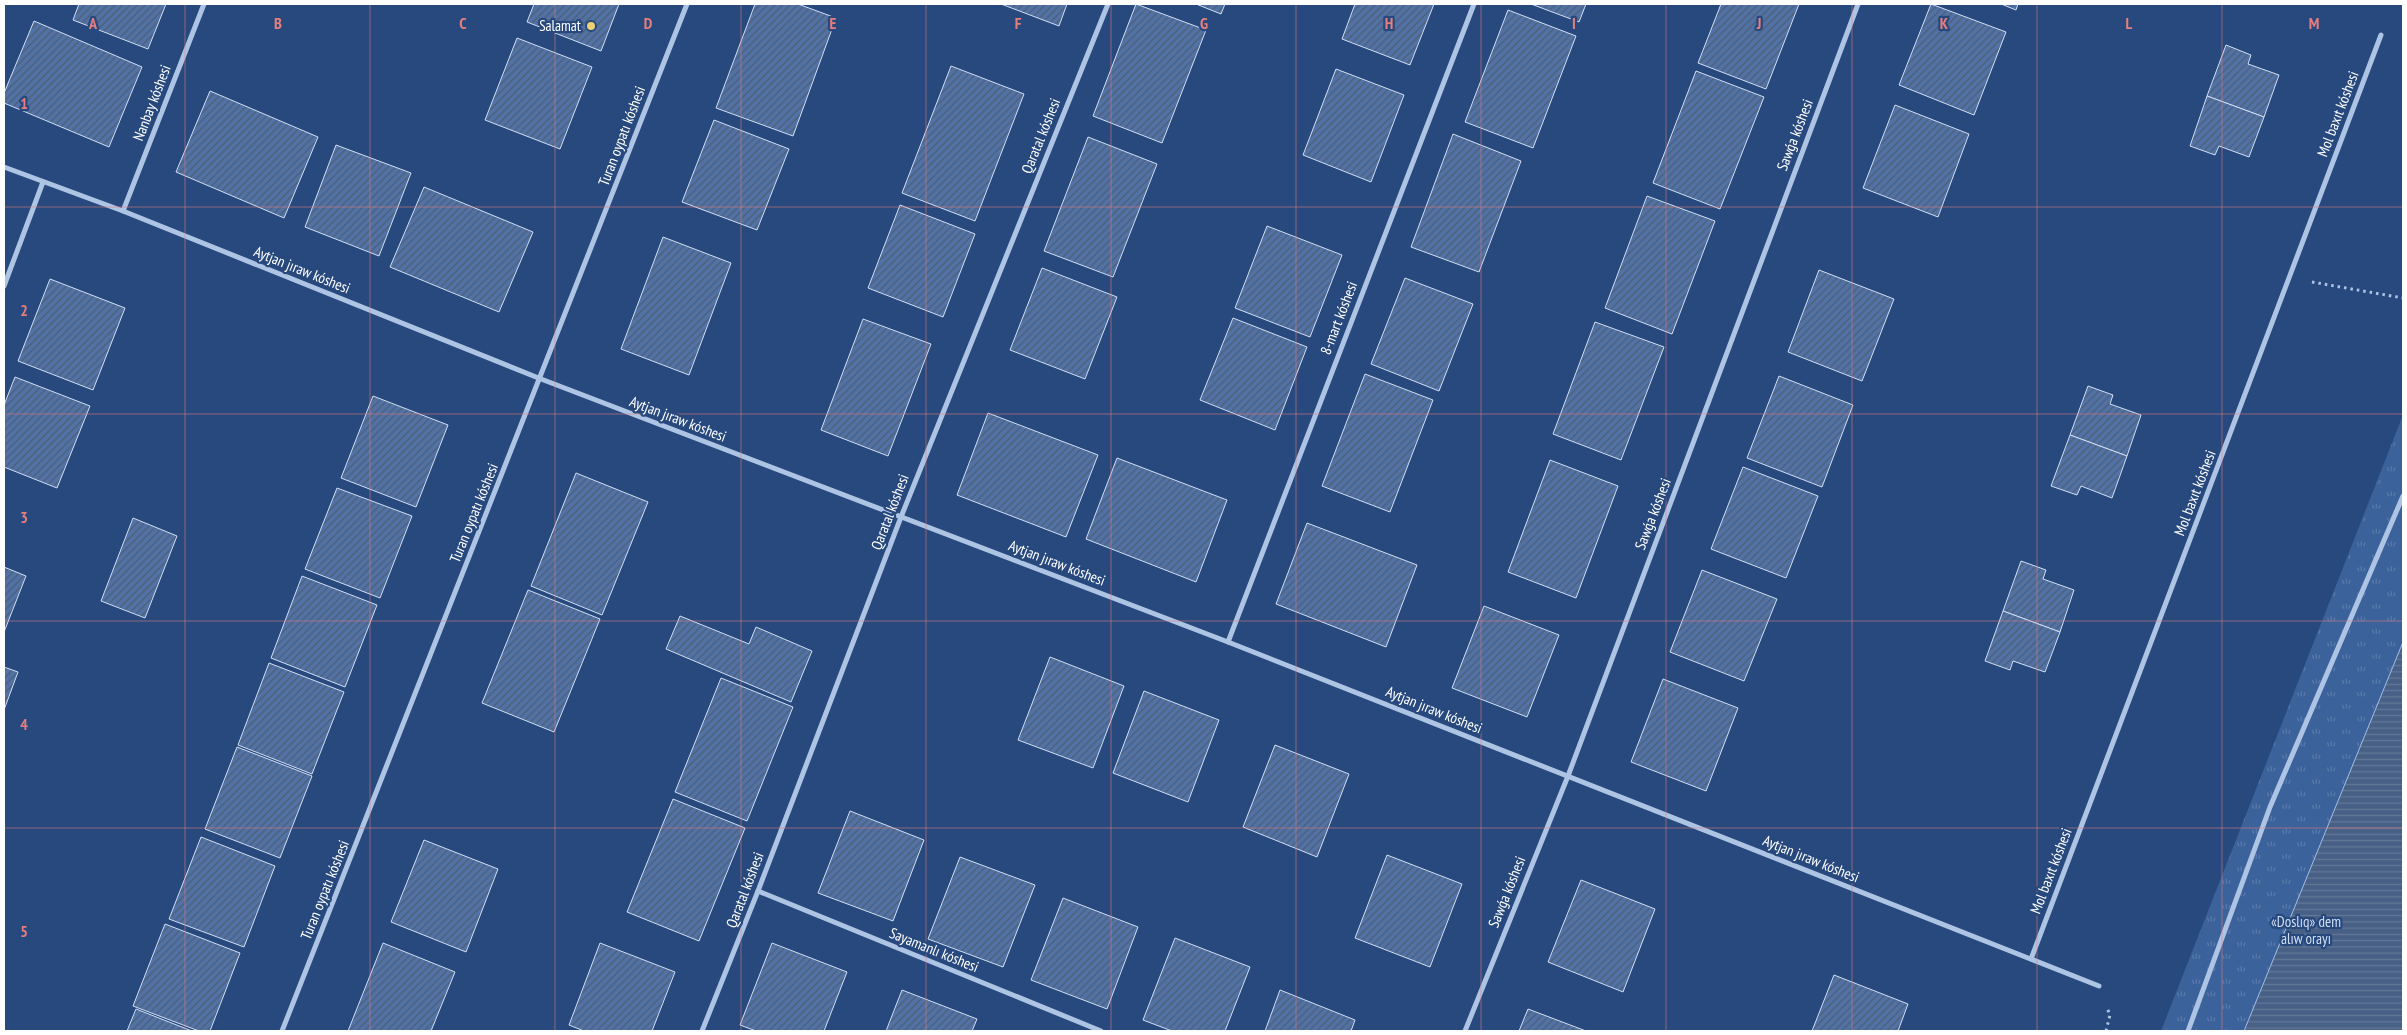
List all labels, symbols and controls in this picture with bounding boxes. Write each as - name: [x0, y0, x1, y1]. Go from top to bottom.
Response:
- text: A: [88, 13, 98, 33]
- text: B: [274, 13, 282, 33]
- text: C: [459, 13, 467, 33]
- text: D: [644, 13, 653, 33]
- text: E: [830, 13, 837, 33]
- text: F: [1015, 13, 1022, 33]
- text: G: [1200, 13, 1208, 33]
- text: H: [1385, 13, 1393, 33]
- text: I: [1572, 13, 1576, 33]
- text: J: [1756, 13, 1761, 33]
- text: K: [1940, 13, 1949, 33]
- text: L: [2126, 13, 2133, 33]
- text: M: [2309, 13, 2319, 33]
- place label: Salamat: [539, 16, 581, 35]
- marker: Salamat: [585, 20, 597, 32]
- street label: Nanbay kóshesi: [128, 62, 175, 144]
- street label: Mol baxıt kóshesi: [2312, 68, 2363, 159]
- street label: Turan oypatı kóshesi: [594, 83, 649, 188]
- text: 1: [20, 93, 28, 113]
- street label: Qaratal kóshesi: [1017, 95, 1064, 176]
- street label: Sawǵa kóshesi: [1772, 96, 1817, 173]
- street label: Aytjan jıraw kóshesi: [251, 242, 353, 297]
- street label: 8-mart kóshesi: [1316, 278, 1361, 357]
- text: 2: [20, 300, 28, 320]
- street label: Aytjan jıraw kóshesi: [627, 391, 729, 446]
- street label: Mol baxıt kóshesi: [2169, 447, 2220, 538]
- street label: Turan oypatı kóshesi: [445, 460, 502, 565]
- street label: Qaratal kóshesi: [866, 471, 913, 552]
- street label: Sawǵa kóshesi: [1630, 475, 1675, 552]
- text: 3: [20, 507, 28, 527]
- street label: Aytjan jıraw kóshesi: [1006, 535, 1108, 590]
- street label: Aytjan jıraw kóshesi: [1383, 682, 1485, 737]
- text: 4: [20, 714, 28, 734]
- street label: Mol baxıt kóshesi: [2025, 825, 2076, 916]
- street label: Aytjan jıraw kóshesi: [1760, 831, 1862, 886]
- street label: Turan oypatı kóshesi: [296, 837, 353, 942]
- street label: Qaratal kóshesi: [721, 849, 768, 930]
- street label: Sawǵa kóshesi: [1484, 853, 1529, 930]
- park label: «Doslıq» dem alıw orayı: [2271, 912, 2341, 948]
- text: 5: [20, 921, 28, 941]
- street label: Sayamanlı kóshesi: [887, 923, 982, 976]

